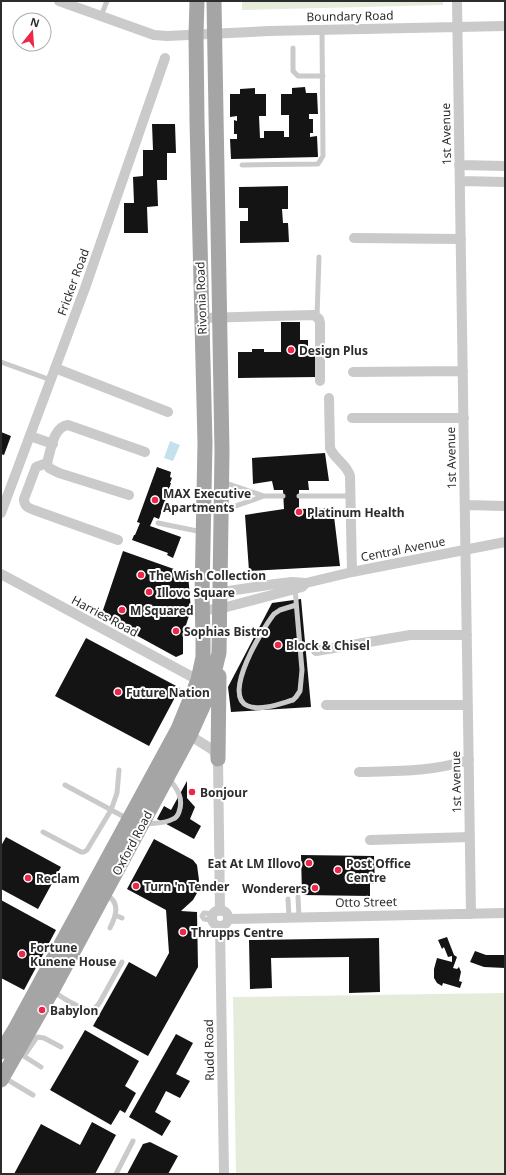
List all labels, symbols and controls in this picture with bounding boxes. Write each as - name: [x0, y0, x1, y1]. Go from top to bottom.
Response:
- street label: Boundary Road: [306, 7, 394, 25]
- north arrow: [12, 12, 52, 52]
- text: N: [29, 13, 42, 30]
- street label: 1st Avenue: [437, 103, 455, 165]
- street label: Fricker Road: [53, 246, 93, 318]
- street label: Rivonia Road: [191, 261, 211, 335]
- place label: Design Plus: [299, 342, 368, 359]
- marker: Design Plus: [286, 345, 296, 355]
- street label: 1st Avenue: [442, 427, 460, 489]
- place label: MAX Executive Apartments: [163, 485, 251, 516]
- marker: MAX Executive Apartments: [150, 495, 160, 505]
- place label: Platinum Health: [307, 504, 405, 521]
- marker: Platinum Health: [294, 507, 304, 517]
- street label: Central Avenue: [359, 532, 447, 566]
- place label: The Wish Collection: [149, 567, 266, 584]
- marker: The Wish Collection: [136, 570, 146, 580]
- place label: Illovo Square: [157, 584, 235, 601]
- marker: Illovo Square: [144, 587, 154, 597]
- street label: Harries Road: [69, 591, 141, 641]
- place label: M Squared: [130, 602, 194, 619]
- marker: M Squared: [117, 605, 127, 615]
- place label: Sophias Bistro: [184, 623, 269, 640]
- marker: Sophias Bistro: [171, 626, 181, 636]
- place label: Block & Chisel: [286, 637, 370, 654]
- marker: Block & Chisel: [273, 640, 283, 650]
- place label: Future Nation: [126, 684, 210, 701]
- marker: Future Nation: [113, 687, 123, 697]
- street label: 1st Avenue: [447, 751, 465, 813]
- place label: Bonjour: [200, 784, 248, 801]
- marker: Bonjour: [187, 787, 197, 797]
- street label: Oxford Road: [108, 808, 156, 878]
- place label: Eat At LM Illovo: [208, 855, 301, 872]
- place label: Post Office Centre: [346, 855, 411, 886]
- marker: Eat At LM Illovo: [304, 858, 314, 868]
- marker: Post Office Centre: [333, 865, 343, 875]
- place label: Reclam: [36, 870, 80, 887]
- marker: Reclam: [23, 873, 33, 883]
- place label: Turn 'n Tender: [144, 878, 230, 895]
- place label: Wonderers: [242, 880, 307, 897]
- marker: Turn 'n Tender: [131, 881, 141, 891]
- marker: Wonderers: [310, 883, 320, 893]
- street label: Otto Street: [335, 893, 398, 911]
- place label: Thrupps Centre: [191, 924, 283, 941]
- marker: Thrupps Centre: [178, 927, 188, 937]
- place label: Fortune Kunene House: [30, 939, 117, 970]
- marker: Fortune Kunene House: [17, 949, 27, 959]
- place label: Babylon: [50, 1002, 98, 1019]
- marker: Babylon: [37, 1005, 47, 1015]
- street label: Rudd Road: [200, 1019, 218, 1081]

